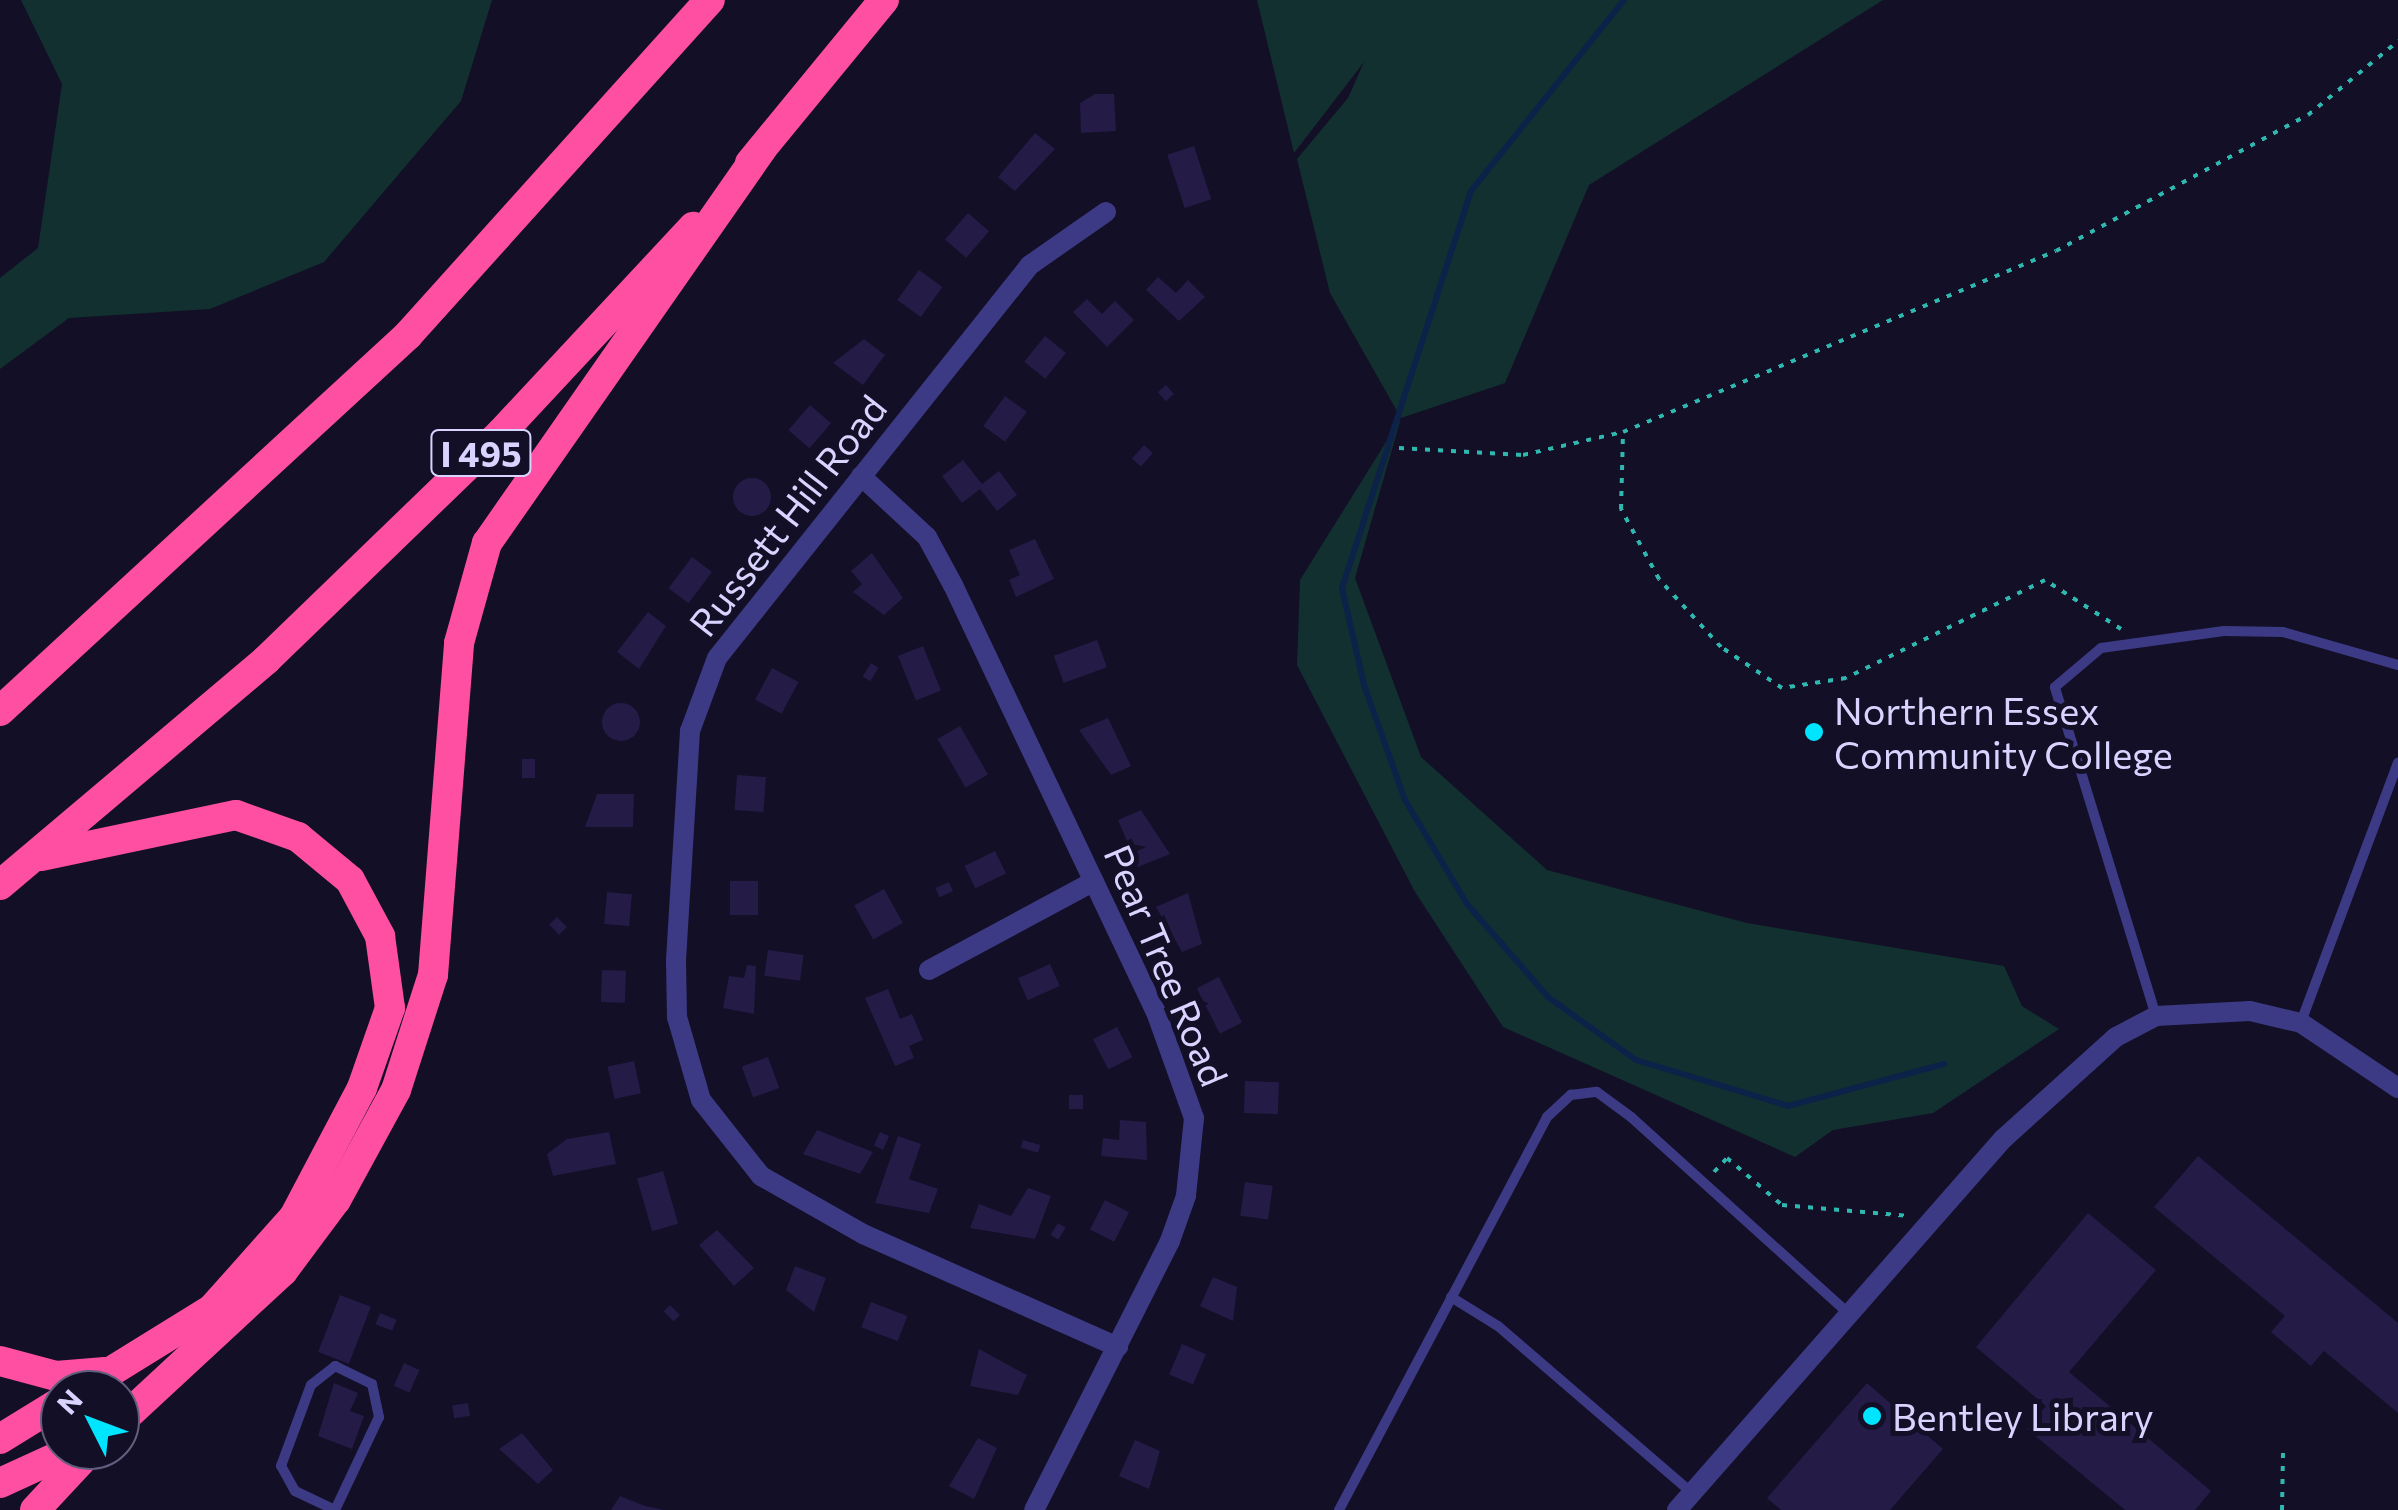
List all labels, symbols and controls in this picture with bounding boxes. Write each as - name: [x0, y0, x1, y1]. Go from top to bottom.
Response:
- street label: Russett Hill Road: [679, 386, 895, 644]
- road number: I 495: [428, 423, 534, 483]
- place label: Northern Essex Community College: [1834, 687, 2173, 776]
- marker: Northern Essex Community College: [1803, 721, 1825, 743]
- street label: Pear Tree Road: [1096, 838, 1238, 1092]
- north arrow: [40, 1370, 140, 1470]
- text: N: [50, 1382, 89, 1420]
- place label: Bentley Library: [1892, 1393, 2154, 1439]
- marker: Bentley Library: [1861, 1405, 1883, 1427]

